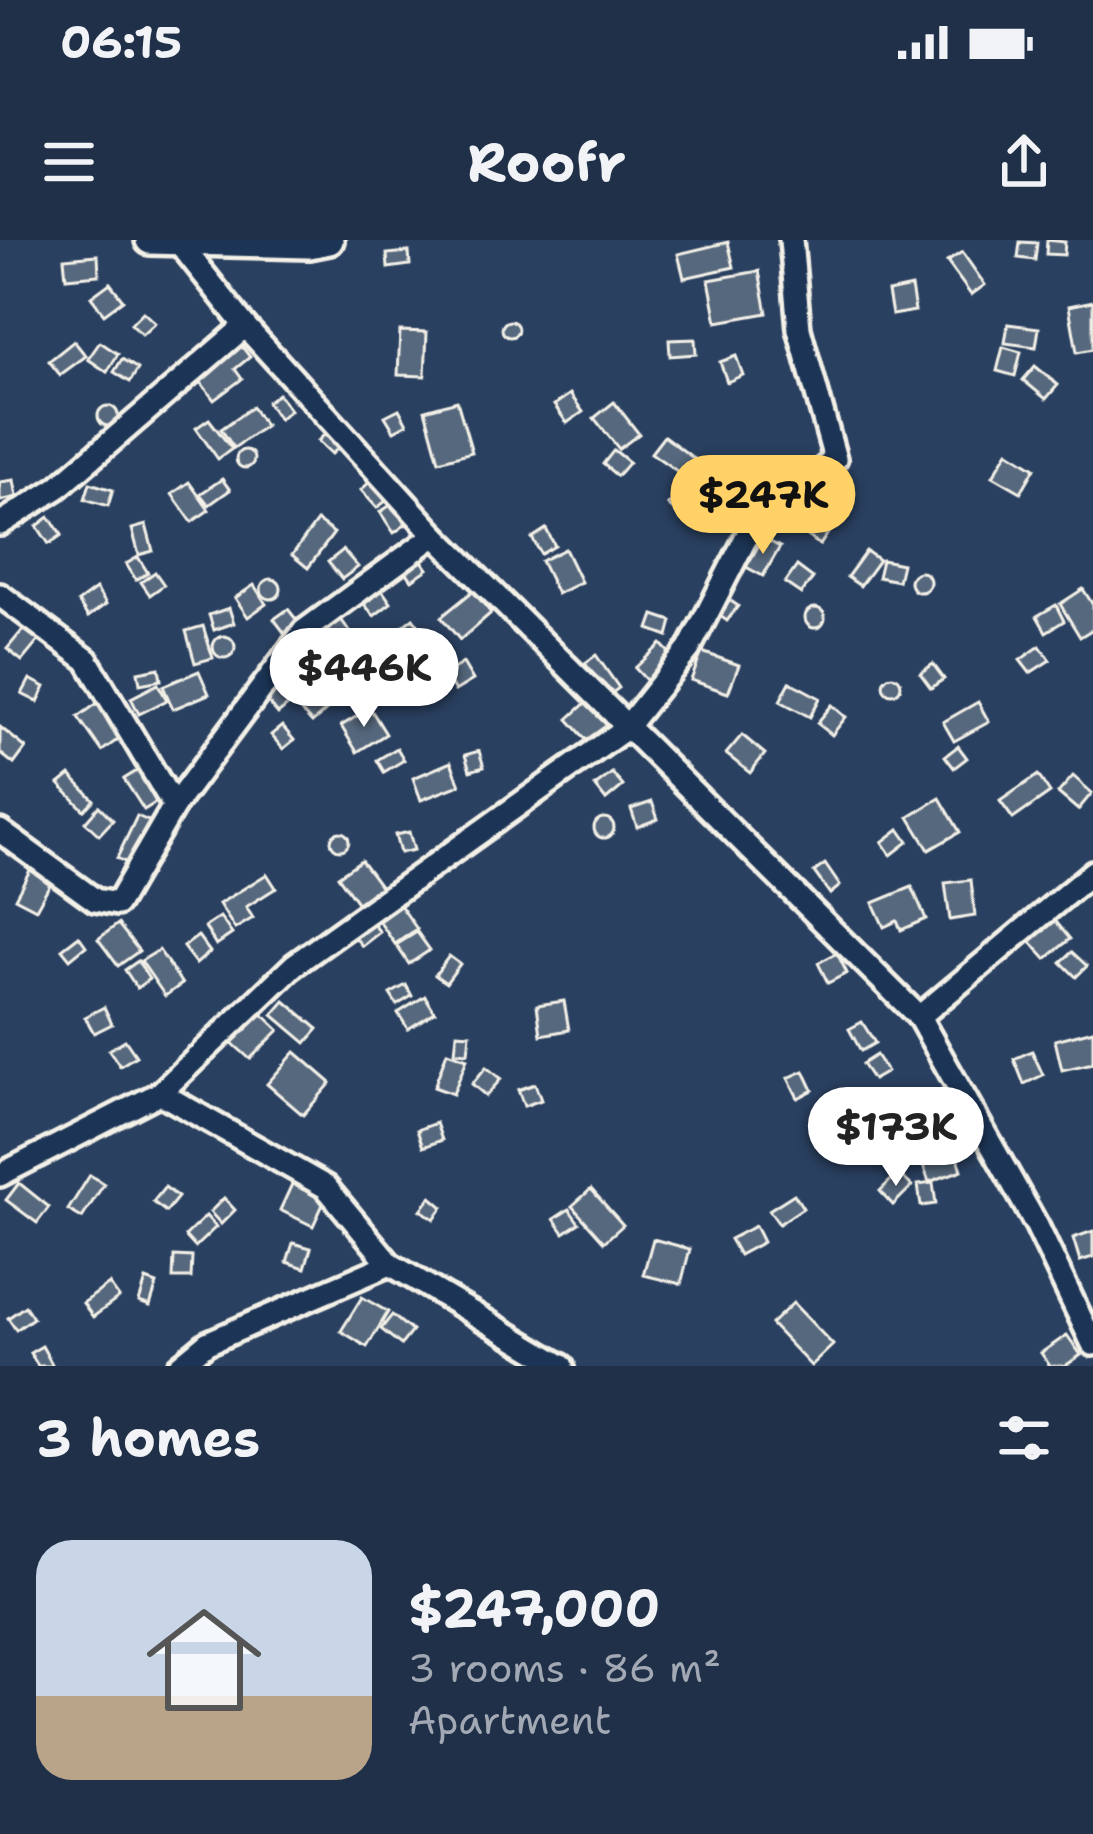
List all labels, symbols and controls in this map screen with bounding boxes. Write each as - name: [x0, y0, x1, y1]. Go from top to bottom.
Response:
- text: 06:15: [60, 12, 182, 72]
- text: Roofr: [467, 126, 626, 198]
- icon: menu: [36, 129, 102, 195]
- icon: share: [991, 129, 1057, 195]
- pin: $247K: [679, 455, 847, 557]
- text: $247K: [697, 468, 829, 520]
- pin: $446K: [280, 628, 448, 730]
- text: $446K: [297, 641, 431, 693]
- pin: $173K: [812, 1087, 980, 1189]
- text: $173K: [835, 1100, 957, 1152]
- text: 3 homes: [36, 1404, 260, 1472]
- icon: filters: [991, 1405, 1057, 1471]
- text: $247,000: [408, 1574, 660, 1642]
- icon: home: [132, 1588, 276, 1732]
- text: 3 rooms · 86 m²: [408, 1642, 721, 1694]
- text: Apartment: [408, 1694, 611, 1746]

